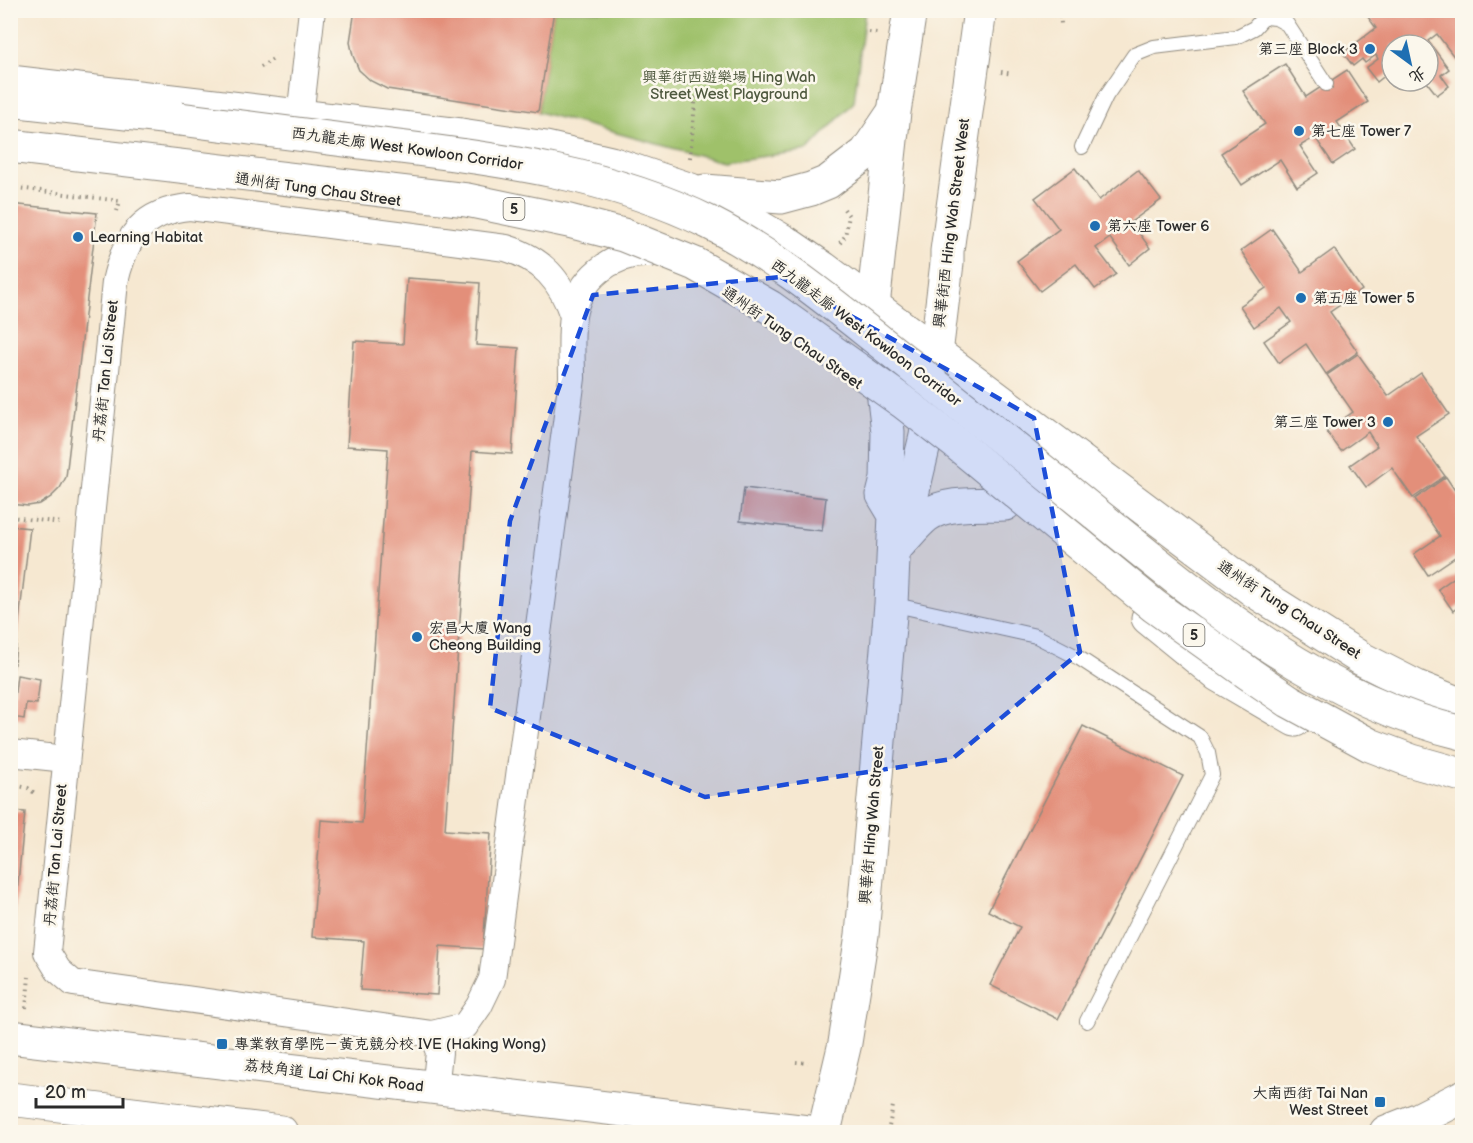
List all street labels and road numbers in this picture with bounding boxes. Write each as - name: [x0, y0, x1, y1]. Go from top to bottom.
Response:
- street label: 興華街西 Hing Wah Street West: [930, 117, 974, 329]
- street label: 西九龍走廊 West Kowloon Corridor: [290, 123, 525, 175]
- street label: 通州街 Tung Chau Street: [234, 169, 402, 211]
- road number: 5: [504, 198, 524, 220]
- street label: 西九龍走廊 West Kowloon Corridor: [767, 255, 966, 411]
- street label: 通州街 Tung Chau Street: [718, 282, 866, 394]
- street label: 丹荔街 Tan Lai Street: [89, 299, 123, 443]
- street label: 通州街 Tung Chau Street: [1214, 556, 1365, 664]
- road number: 5: [1184, 624, 1204, 646]
- street label: 興華街 Hing Wah Street: [856, 745, 888, 905]
- street label: 丹荔街 Tan Lai Street: [40, 783, 72, 927]
- street label: 荔枝角道 Lai Chi Kok Road: [243, 1056, 425, 1096]

